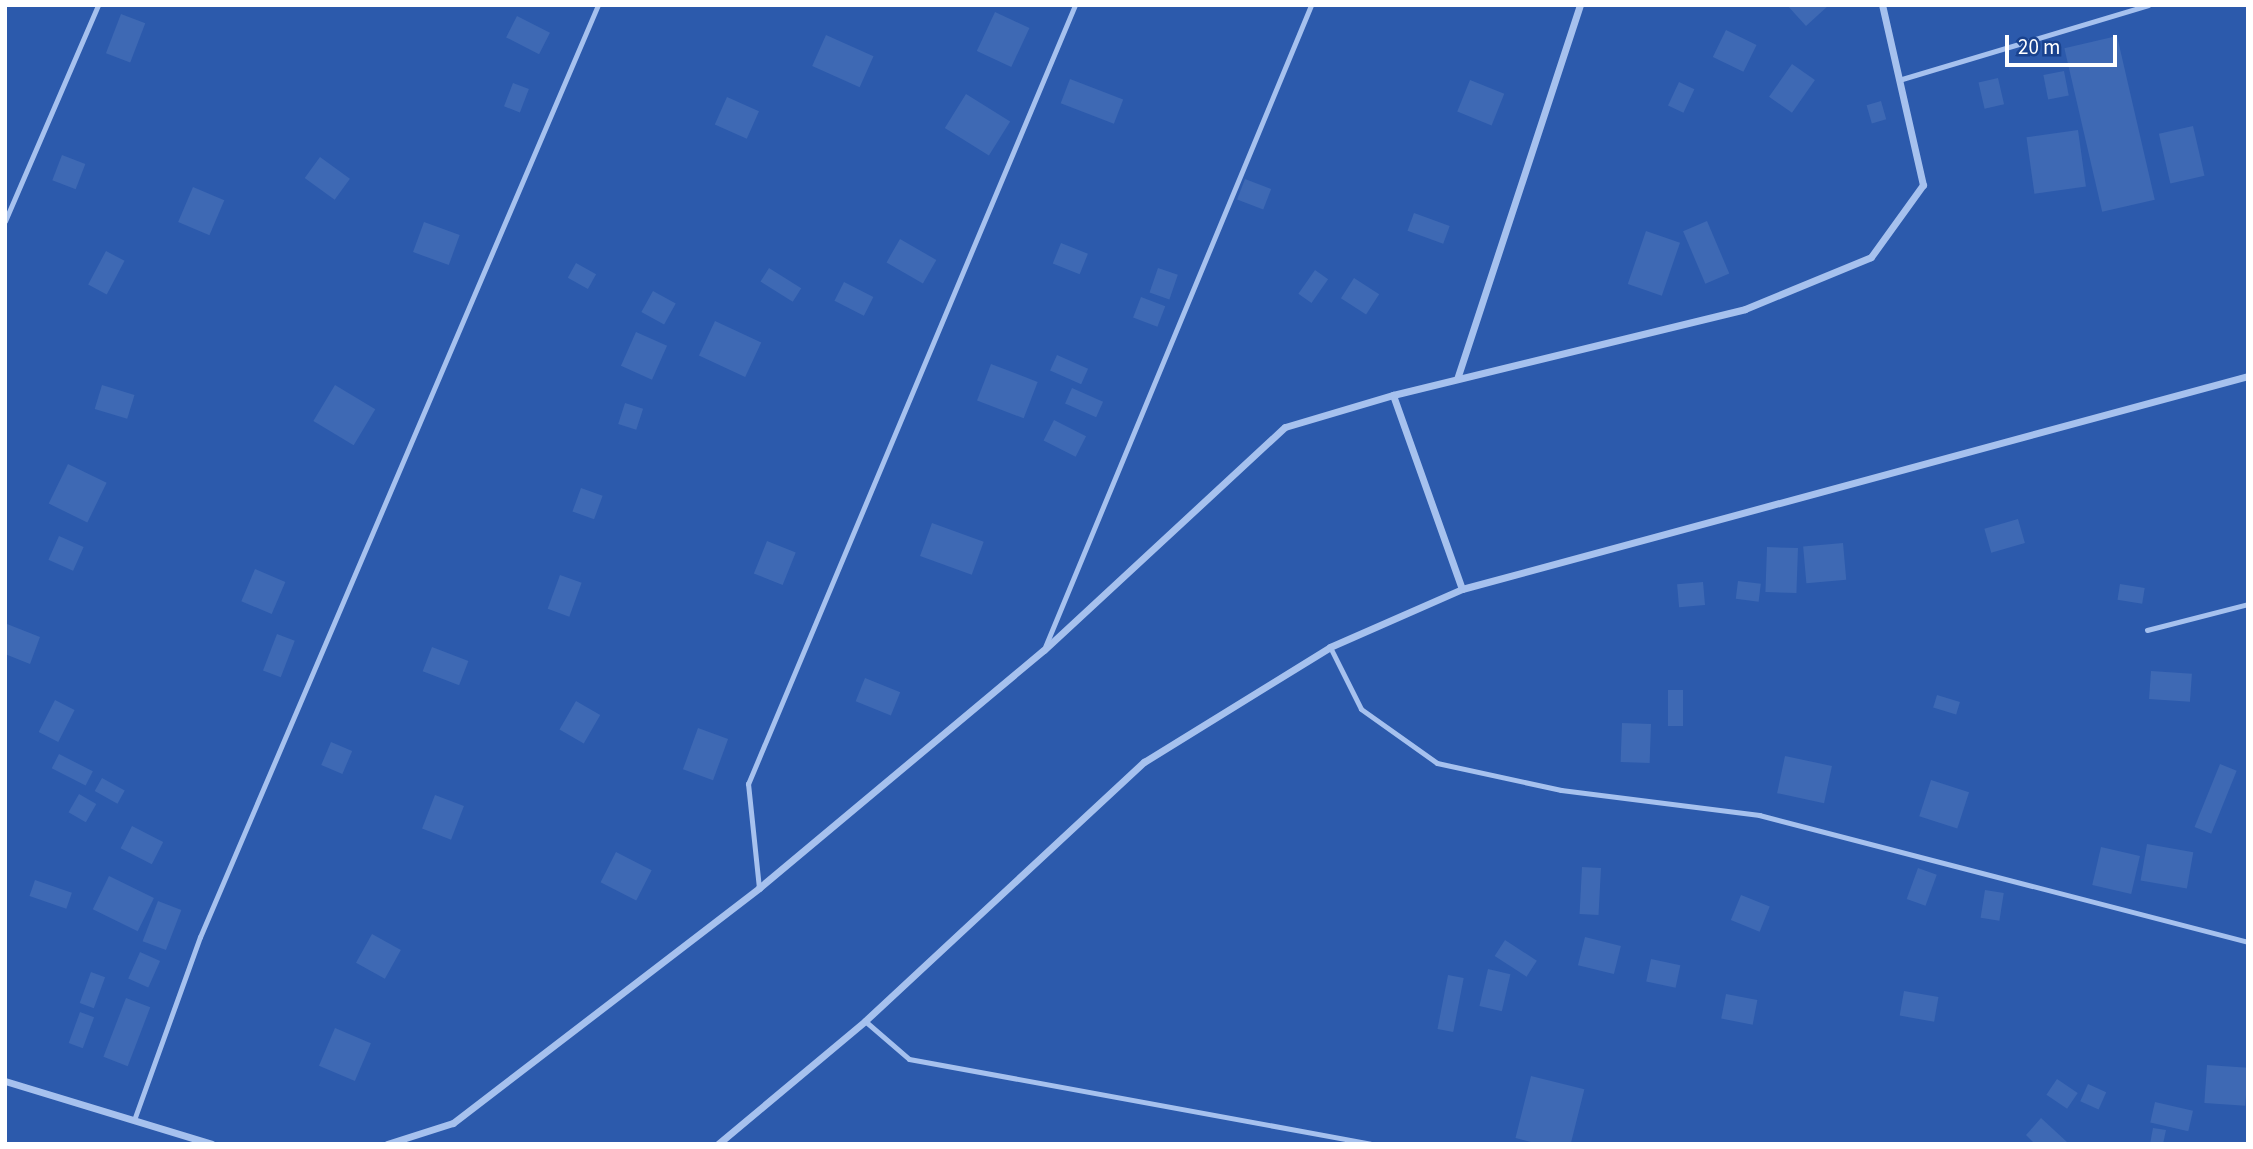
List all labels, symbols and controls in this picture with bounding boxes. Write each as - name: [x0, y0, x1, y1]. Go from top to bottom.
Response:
- scale bar: [2008, 21, 2120, 65]
- text: 20 m: [2018, 32, 2060, 62]

